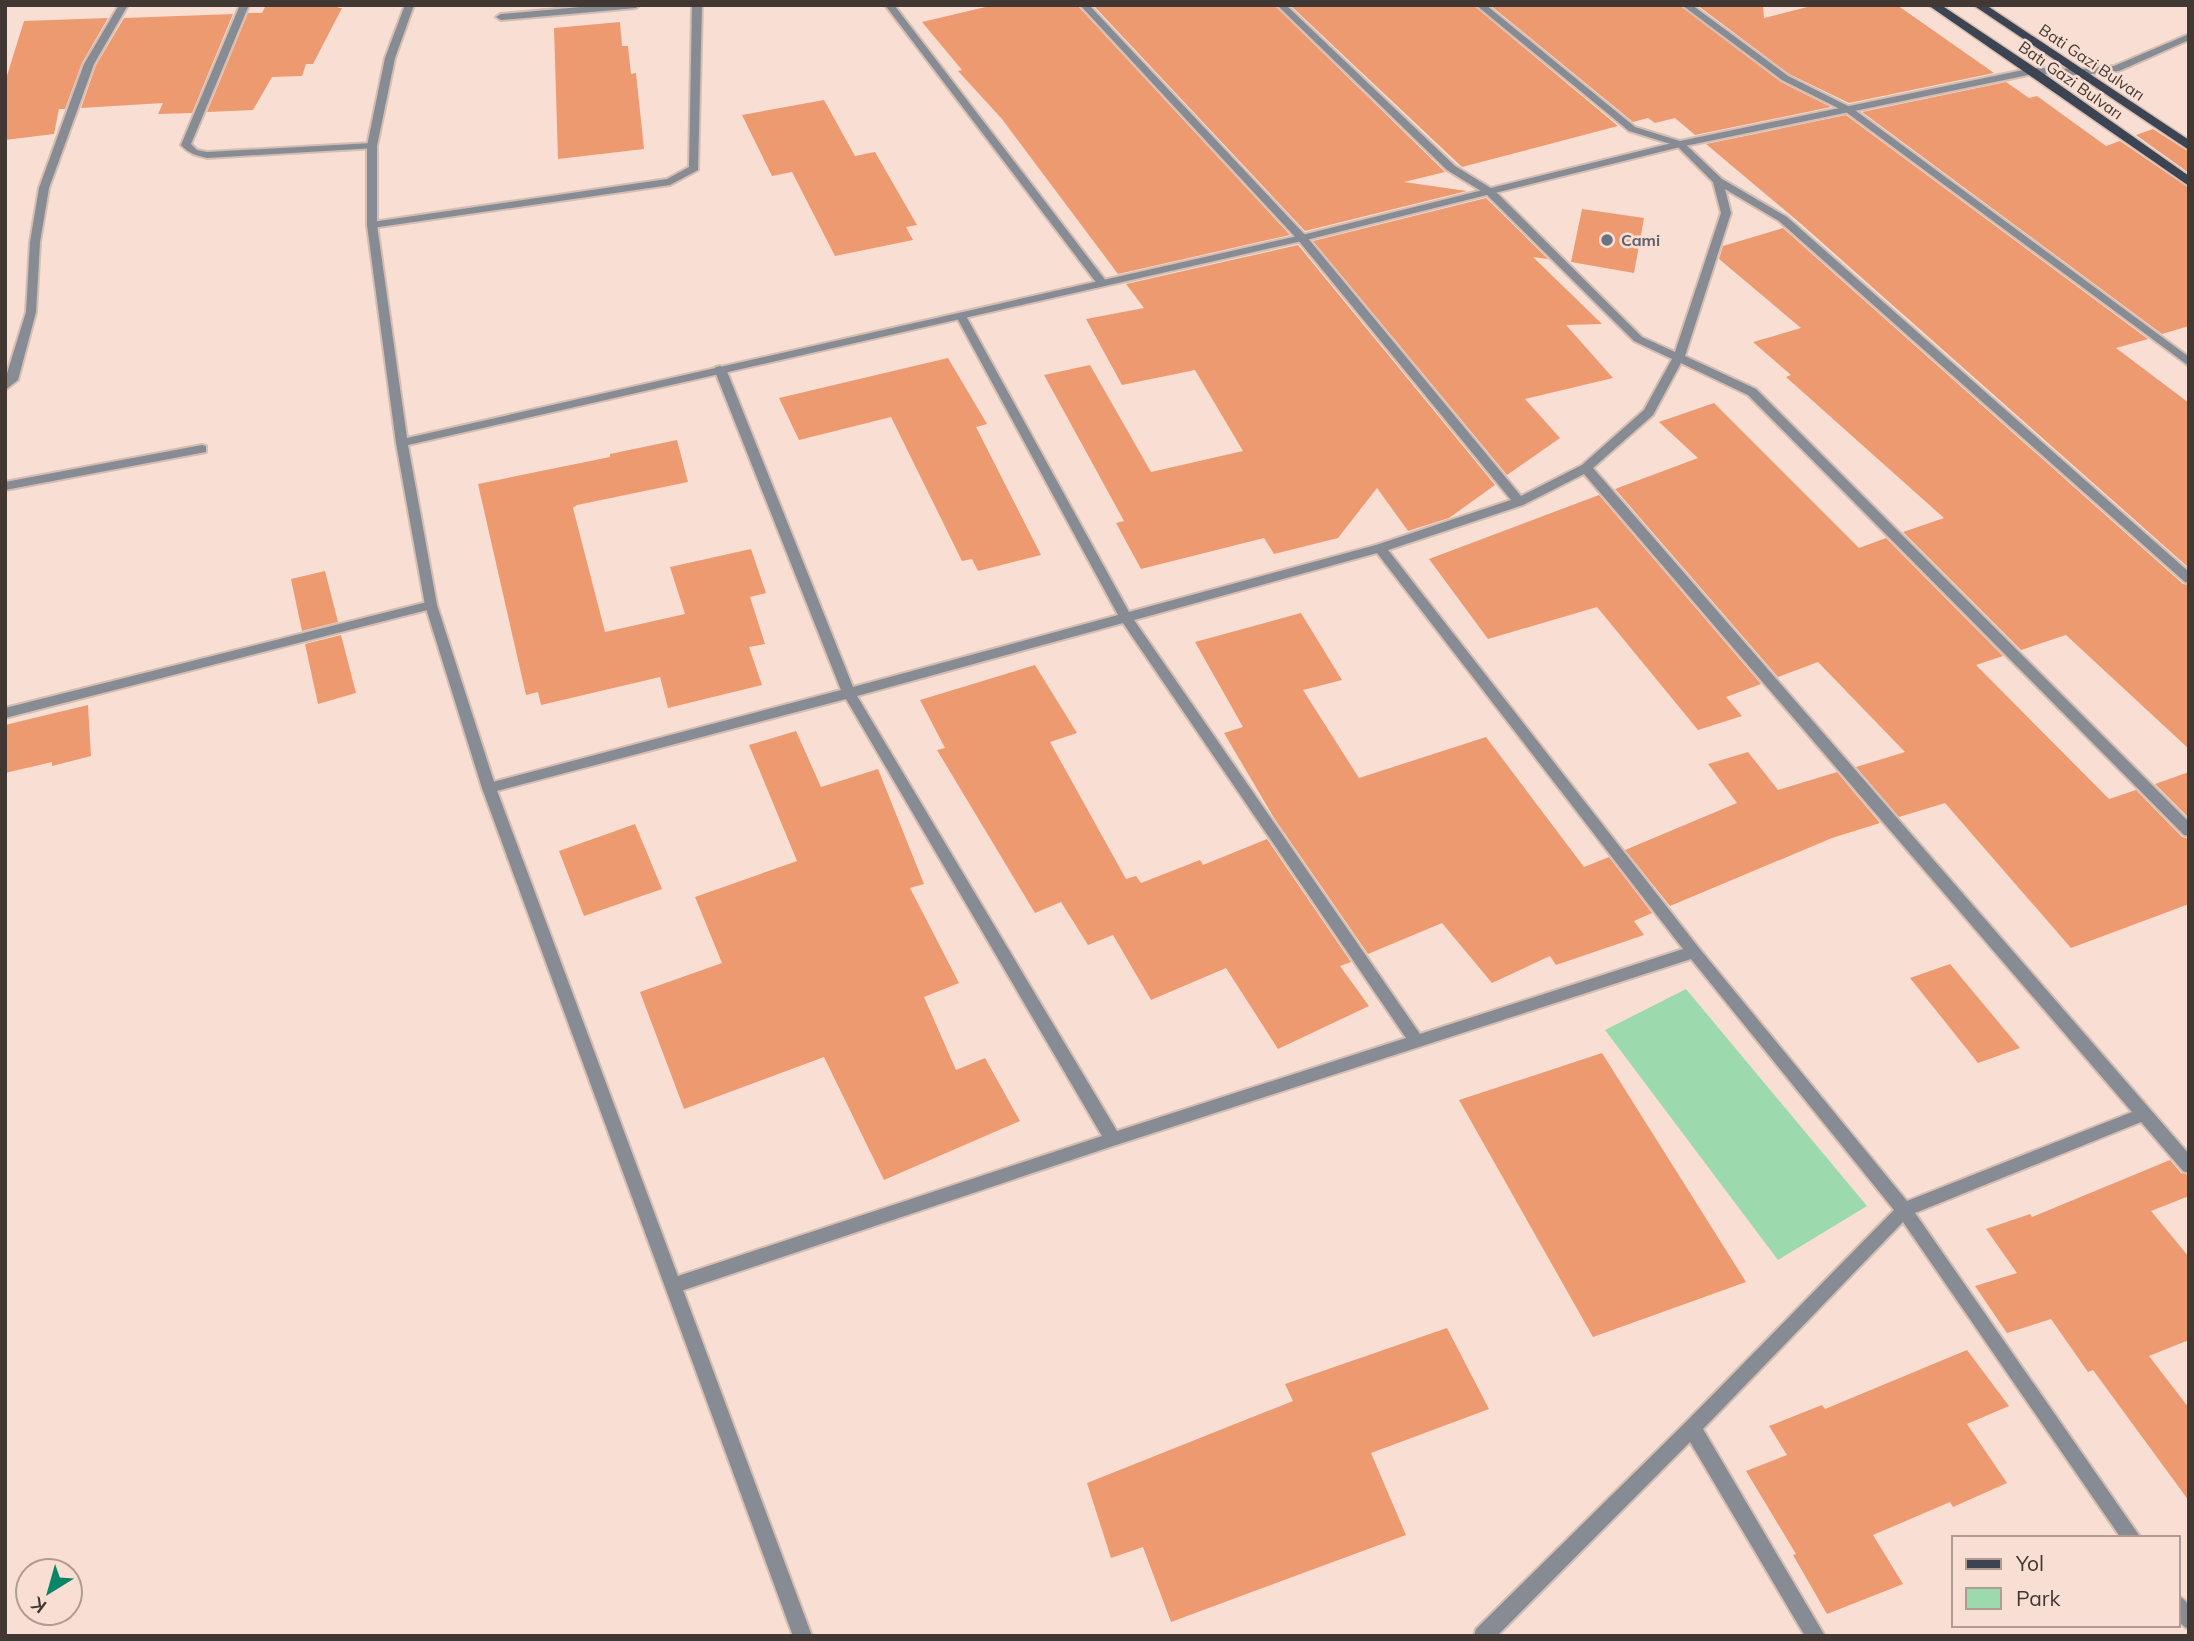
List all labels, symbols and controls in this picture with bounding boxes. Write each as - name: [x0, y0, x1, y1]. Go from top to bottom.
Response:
- street label: Bati Gazi Bulvarı: [2035, 19, 2149, 105]
- street label: Batı Gazi Bulvarı: [2015, 36, 2127, 124]
- place label: Cami: [1621, 230, 1660, 250]
- marker: Cami: [1599, 232, 1615, 248]
- legend: [1952, 1536, 2180, 1627]
- text: Yol: [2015, 1550, 2044, 1576]
- north arrow: [14, 1557, 84, 1627]
- text: Park: [2016, 1585, 2060, 1611]
- text: K: [25, 1591, 51, 1619]

